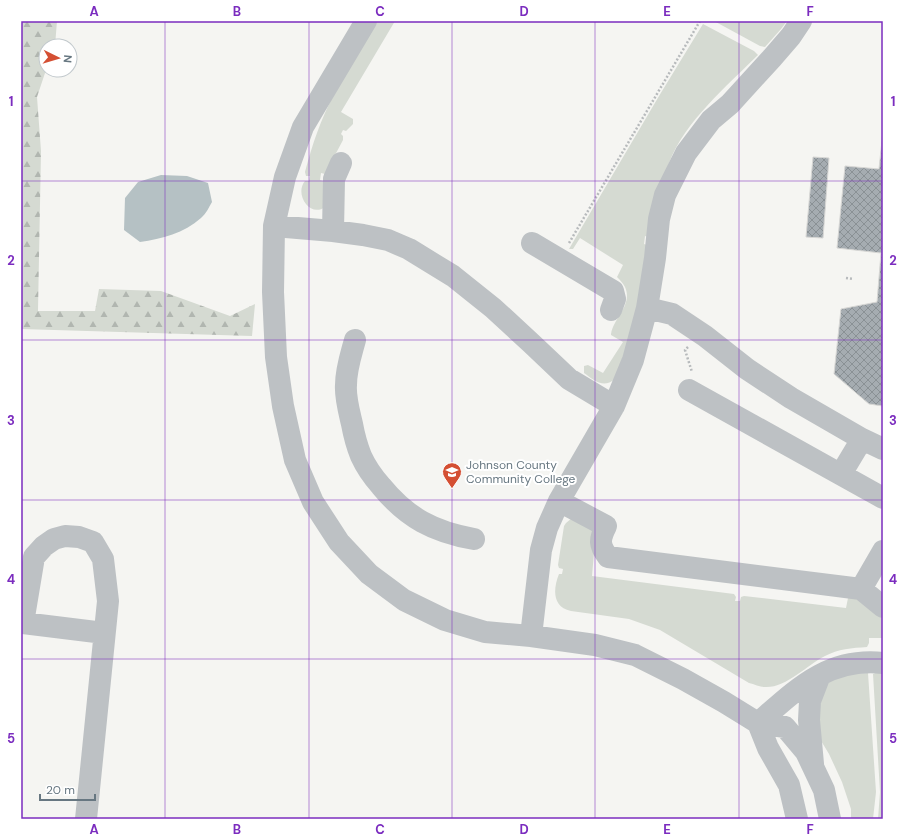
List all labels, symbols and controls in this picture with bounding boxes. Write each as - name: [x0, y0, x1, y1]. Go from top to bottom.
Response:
- text: A: [89, 3, 99, 20]
- text: B: [233, 3, 241, 20]
- text: C: [375, 3, 385, 20]
- text: D: [519, 3, 529, 20]
- text: E: [663, 3, 671, 20]
- text: F: [806, 3, 814, 20]
- north arrow: [38, 38, 78, 78]
- text: N: [61, 54, 75, 63]
- text: 1: [9, 93, 13, 110]
- text: 1: [891, 93, 895, 110]
- text: 2: [7, 252, 15, 269]
- text: 2: [889, 252, 897, 269]
- text: 3: [7, 412, 15, 429]
- text: 3: [889, 412, 897, 429]
- place label: Johnson County Community College: [466, 457, 576, 487]
- school or university icon: Johnson County Community College: [441, 461, 463, 489]
- text: 4: [7, 571, 15, 588]
- text: 4: [889, 571, 897, 588]
- text: 5: [7, 730, 15, 747]
- text: 5: [889, 730, 897, 747]
- scale bar: [40, 776, 95, 802]
- text: 20 m: [46, 782, 75, 798]
- text: A: [89, 821, 99, 838]
- text: B: [233, 821, 241, 838]
- text: C: [375, 821, 385, 838]
- text: D: [519, 821, 529, 838]
- text: E: [663, 821, 671, 838]
- text: F: [806, 821, 814, 838]

